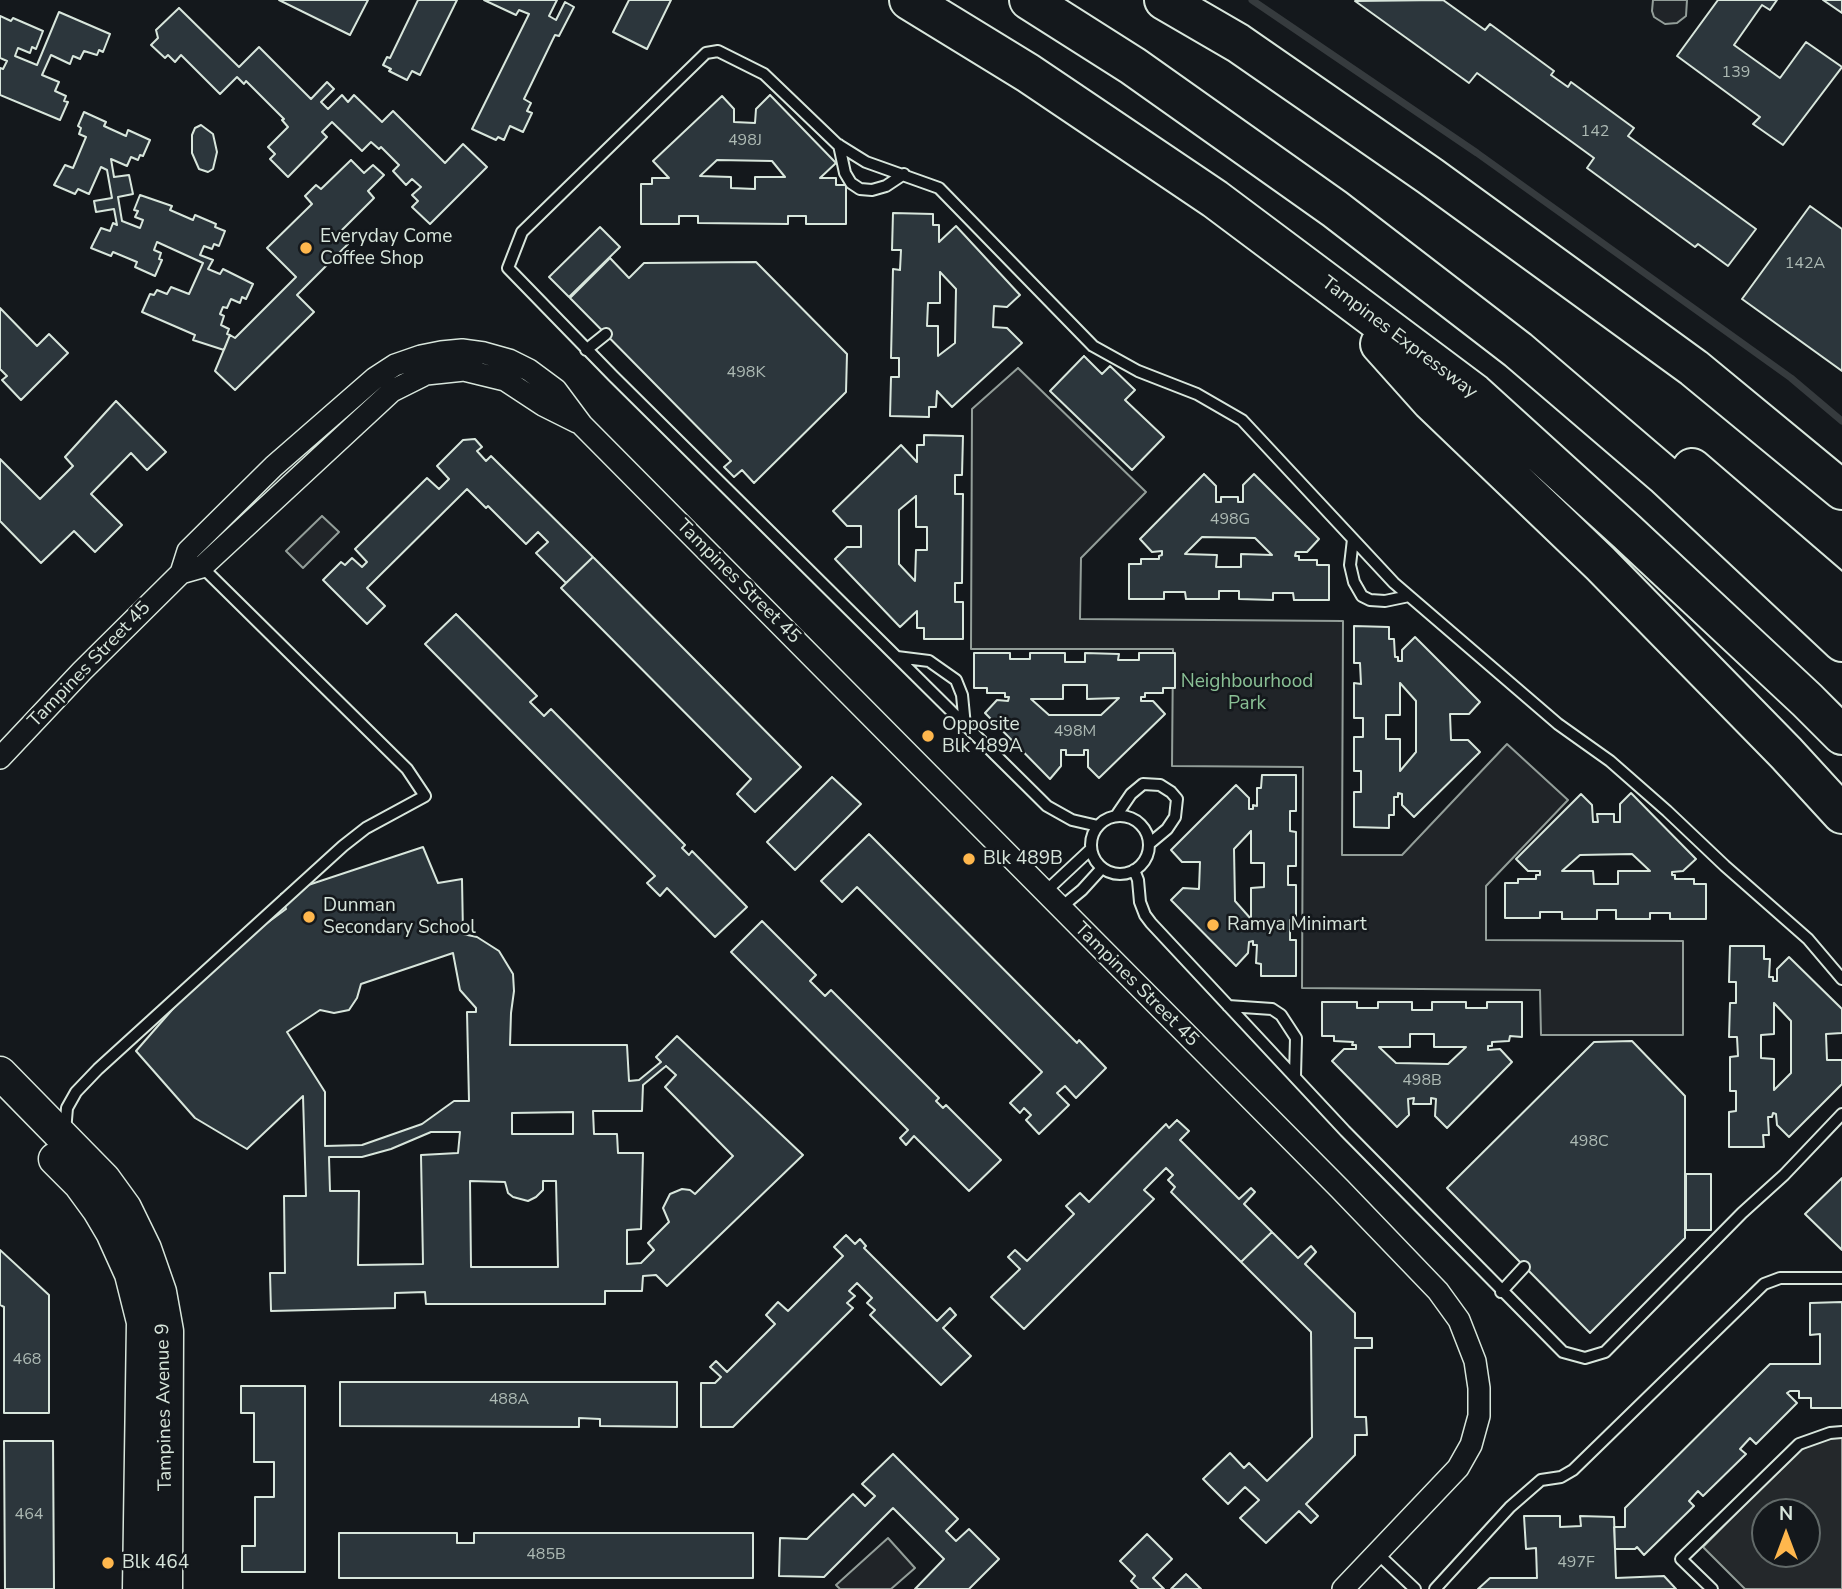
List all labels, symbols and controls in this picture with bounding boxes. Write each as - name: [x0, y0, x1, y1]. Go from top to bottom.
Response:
- house number: 139: [1722, 63, 1750, 83]
- house number: 142: [1581, 122, 1609, 142]
- house number: 498J: [728, 131, 762, 151]
- place label: Everyday Come Coffee Shop: [320, 226, 452, 270]
- marker: Everyday Come Coffee Shop: [298, 240, 314, 256]
- house number: 142A: [1785, 254, 1825, 274]
- street label: Tampines Expressway: [1317, 272, 1481, 404]
- house number: 498K: [727, 363, 765, 383]
- house number: 498G: [1210, 510, 1250, 530]
- street label: Tampines Street 45: [671, 515, 805, 649]
- street label: Tampines Street 45: [24, 597, 156, 733]
- park label: Neighbourhood Park: [1181, 671, 1313, 715]
- place label: Opposite Blk 489A: [942, 714, 1023, 758]
- house number: 498M: [1054, 722, 1096, 742]
- marker: Opposite Blk 489A: [920, 728, 936, 744]
- place label: Blk 489B: [983, 848, 1063, 870]
- marker: Blk 489B: [961, 851, 977, 867]
- place label: Dunman Secondary School: [323, 895, 476, 939]
- marker: Dunman Secondary School: [301, 909, 317, 925]
- place label: Ramya Minimart: [1227, 914, 1367, 936]
- marker: Ramya Minimart: [1205, 917, 1221, 933]
- street label: Tampines Street 45: [1069, 918, 1203, 1052]
- house number: 498B: [1402, 1071, 1442, 1091]
- house number: 498C: [1569, 1132, 1609, 1152]
- street label: Tampines Avenue 9: [152, 1323, 178, 1491]
- house number: 468: [13, 1350, 41, 1370]
- house number: 488A: [489, 1390, 529, 1410]
- north arrow: [1751, 1498, 1821, 1568]
- text: N: [1779, 1501, 1793, 1527]
- house number: 464: [15, 1505, 43, 1525]
- house number: 485B: [526, 1545, 566, 1565]
- place label: Blk 464: [122, 1552, 189, 1574]
- house number: 497F: [1557, 1553, 1595, 1573]
- marker: Blk 464: [100, 1555, 116, 1571]

